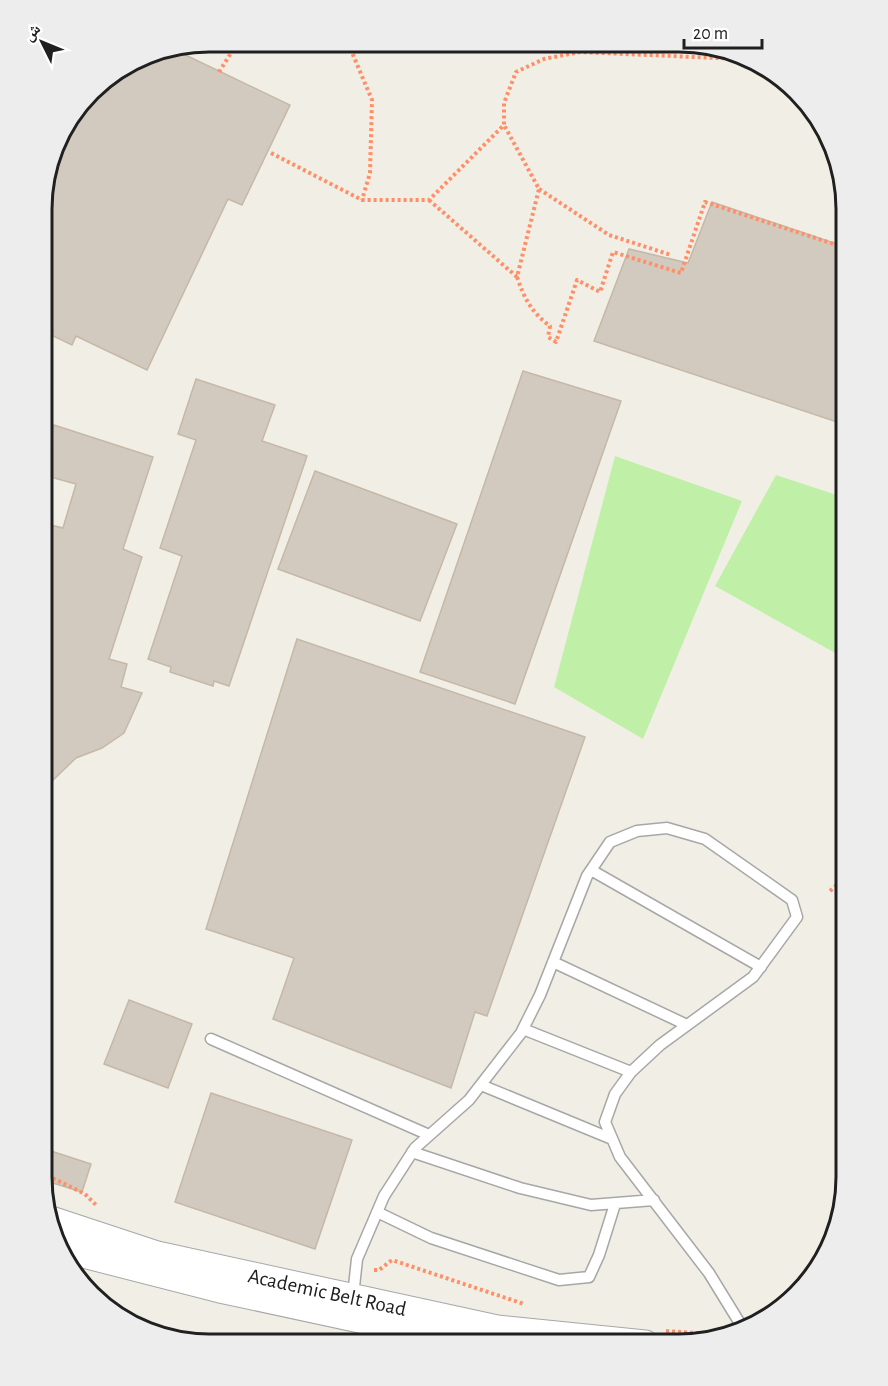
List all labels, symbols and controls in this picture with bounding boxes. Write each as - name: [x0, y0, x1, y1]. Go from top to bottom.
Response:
- north arrow: [12, 12, 72, 72]
- scale bar: [684, 12, 762, 50]
- text: ش: [20, 21, 44, 45]
- text: 20 m: [693, 25, 728, 43]
- street label: Academic Belt Road: [246, 1265, 408, 1320]

